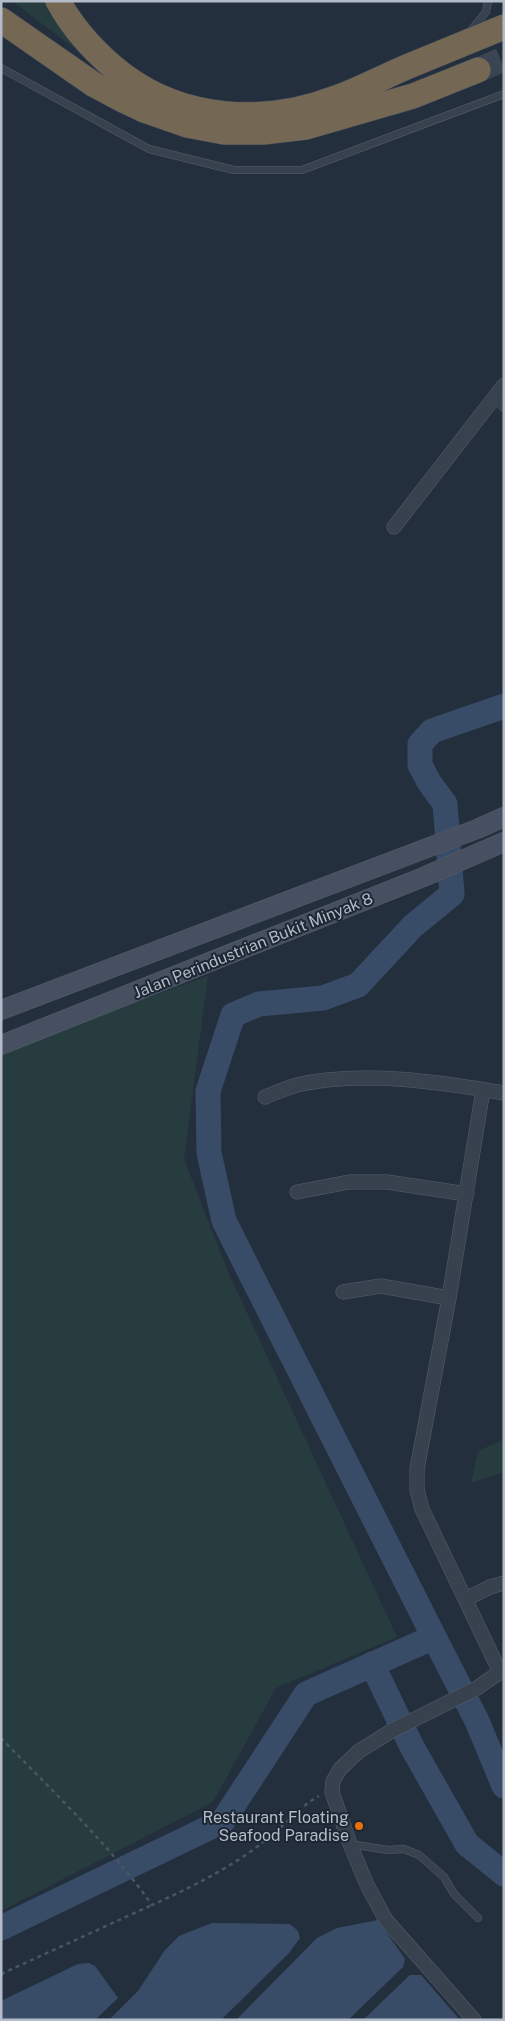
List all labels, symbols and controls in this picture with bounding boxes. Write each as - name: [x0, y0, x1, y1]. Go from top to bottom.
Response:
- street label: Jalan Perindustrian Bukit Minyak 8: [131, 889, 376, 1002]
- place label: Restaurant Floating Seafood Paradise: [202, 1808, 349, 1845]
- marker: Restaurant Floating Seafood Paradise: [353, 1820, 365, 1832]

